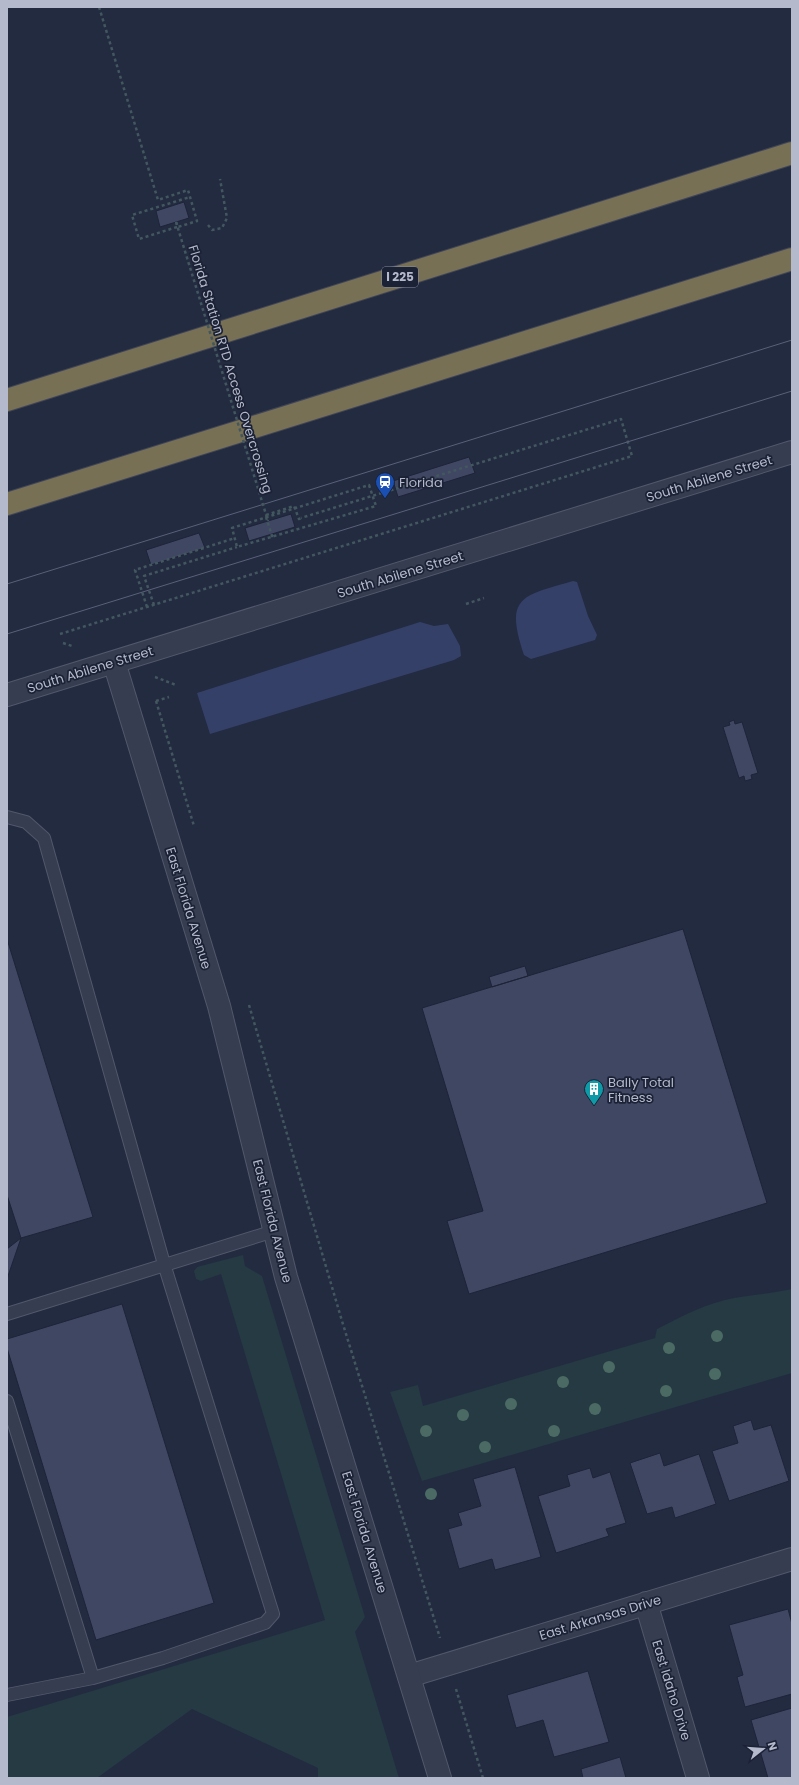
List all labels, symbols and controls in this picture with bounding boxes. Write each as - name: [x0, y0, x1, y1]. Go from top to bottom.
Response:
- street label: Florida Station RTD Access Overcrossing: [184, 243, 277, 496]
- road number: I 225: [382, 267, 418, 287]
- street label: South Abilene Street: [644, 450, 775, 507]
- station icon: Florida: [374, 471, 396, 499]
- place label: Florida: [399, 473, 443, 492]
- street label: South Abilene Street: [335, 546, 466, 603]
- street label: South Abilene Street: [25, 641, 156, 698]
- street label: East Florida Avenue: [161, 845, 216, 971]
- place label: Bally Total Fitness: [608, 1073, 674, 1107]
- building icon: Bally Total Fitness: [583, 1078, 605, 1106]
- street label: East Florida Avenue: [248, 1157, 297, 1285]
- street label: East Florida Avenue: [337, 1469, 392, 1595]
- street label: East Arkansas Drive: [537, 1590, 663, 1645]
- street label: East Idaho Drive: [647, 1638, 696, 1743]
- north arrow: [743, 1729, 783, 1769]
- text: N: [764, 1740, 781, 1752]

